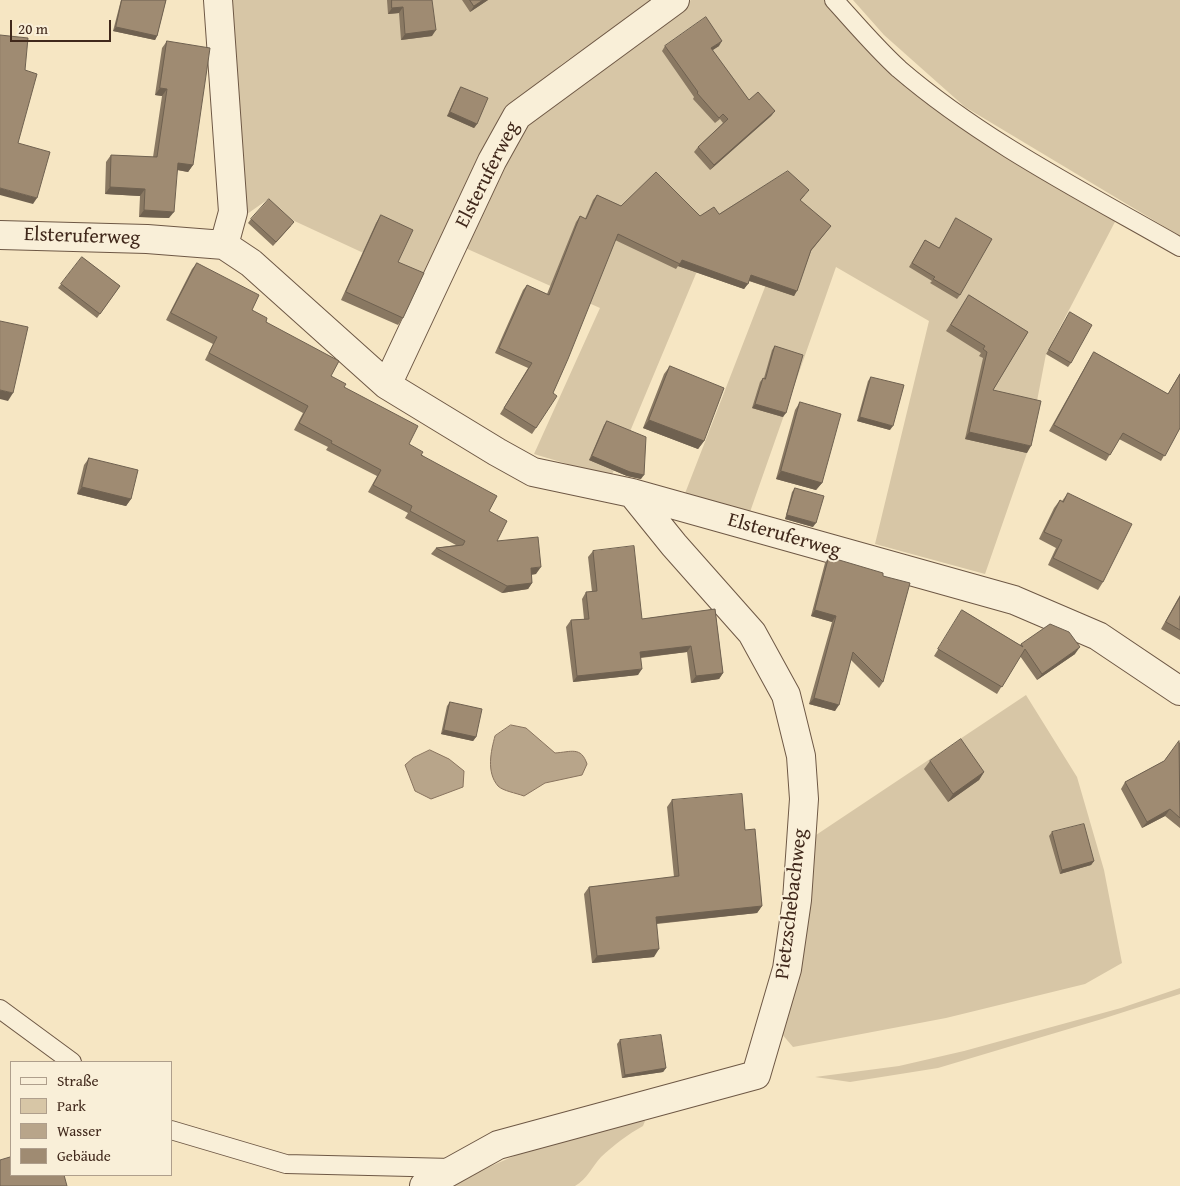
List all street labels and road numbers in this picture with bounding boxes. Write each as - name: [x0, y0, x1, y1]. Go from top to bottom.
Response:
- street label: Elsteruferweg: [451, 118, 525, 232]
- street label: Elsteruferweg: [23, 223, 141, 251]
- street label: Elsteruferweg: [725, 508, 843, 564]
- street label: Pietzschebachweg: [771, 827, 813, 981]

